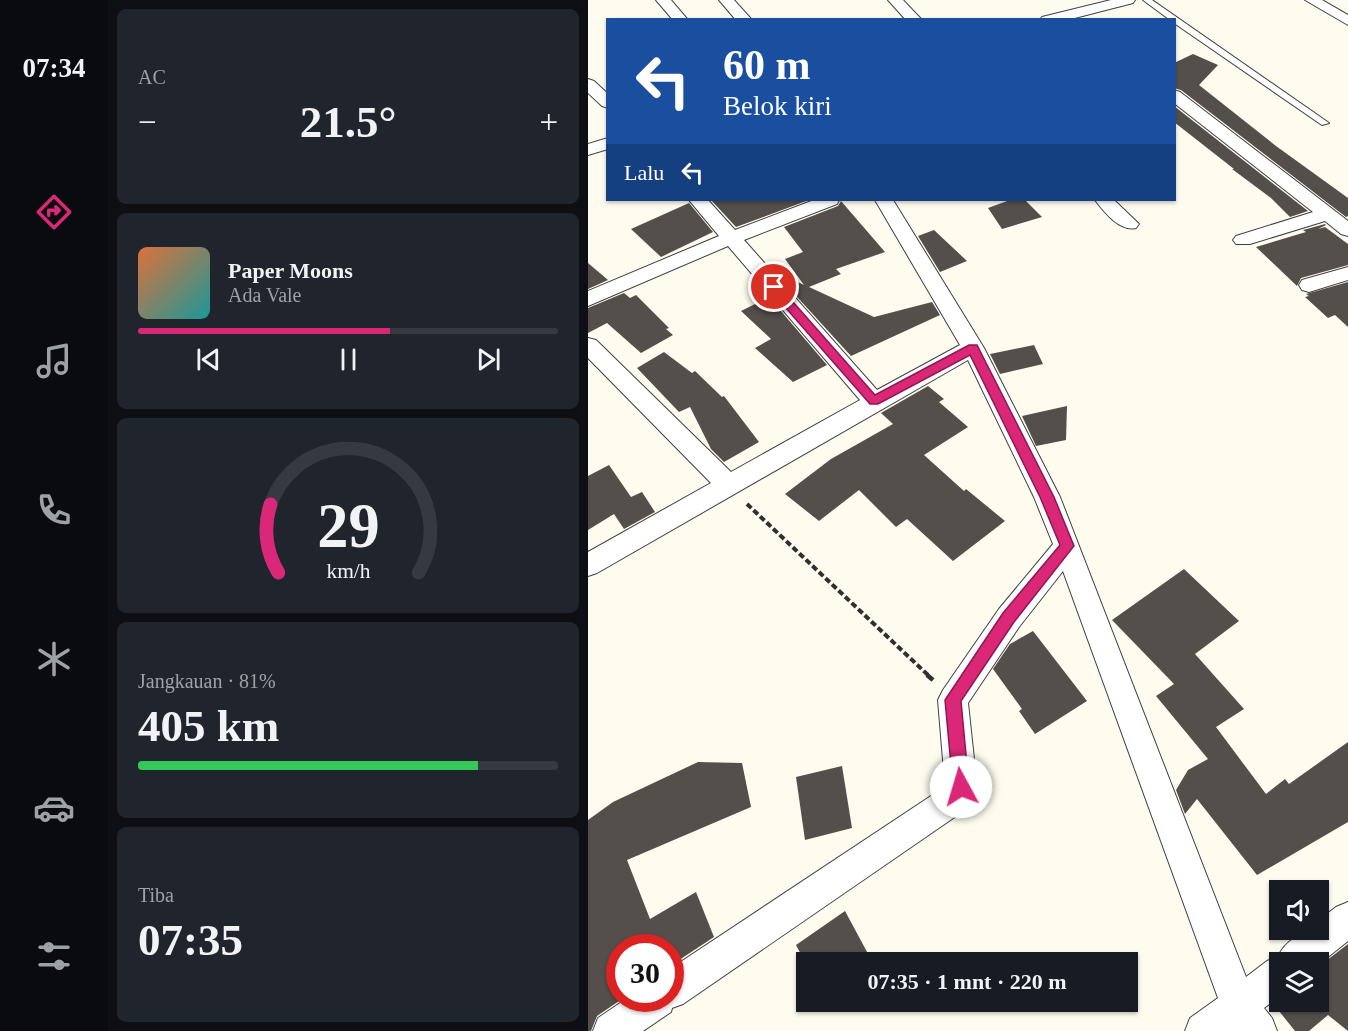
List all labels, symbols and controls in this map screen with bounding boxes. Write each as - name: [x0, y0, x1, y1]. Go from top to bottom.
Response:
- icon: left: [624, 42, 702, 120]
- text: 60 m: [723, 42, 811, 88]
- text: 07:34: [23, 53, 86, 83]
- text: AC: [138, 66, 166, 88]
- text: Belok kiri: [723, 91, 832, 121]
- text: 21.5°: [300, 97, 396, 147]
- text: −: [138, 104, 157, 140]
- text: +: [539, 104, 558, 140]
- icon: left: [676, 156, 709, 189]
- text: Lalu: [624, 160, 664, 185]
- icon: directions: [33, 191, 75, 233]
- text: Paper Moons: [228, 258, 353, 283]
- pin: [748, 261, 799, 312]
- icon: arrive: [757, 270, 790, 303]
- text: Ada Vale: [228, 284, 302, 306]
- icon: music: [33, 340, 75, 382]
- icon: previous: [192, 343, 225, 376]
- icon: pause: [332, 343, 365, 376]
- icon: next: [472, 343, 505, 376]
- icon: phone: [33, 489, 75, 531]
- text: 29: [317, 491, 379, 560]
- text: km/h: [326, 559, 370, 583]
- icon: climate: [33, 638, 75, 680]
- text: Jangkauan · 81%: [138, 670, 276, 692]
- text: 405 km: [138, 701, 279, 751]
- position arrow: [929, 755, 993, 819]
- icon: car: [33, 787, 75, 829]
- map controls: [1269, 880, 1329, 1012]
- button: sound: [1269, 880, 1329, 940]
- text: Tiba: [138, 884, 174, 906]
- text: 07:35: [138, 915, 243, 965]
- speed limit sign: 30: [606, 934, 684, 1012]
- icon: filters: [33, 935, 75, 977]
- button: layers: [1269, 952, 1329, 1012]
- text: 07:35 · 1 mnt · 220 m: [867, 969, 1067, 994]

